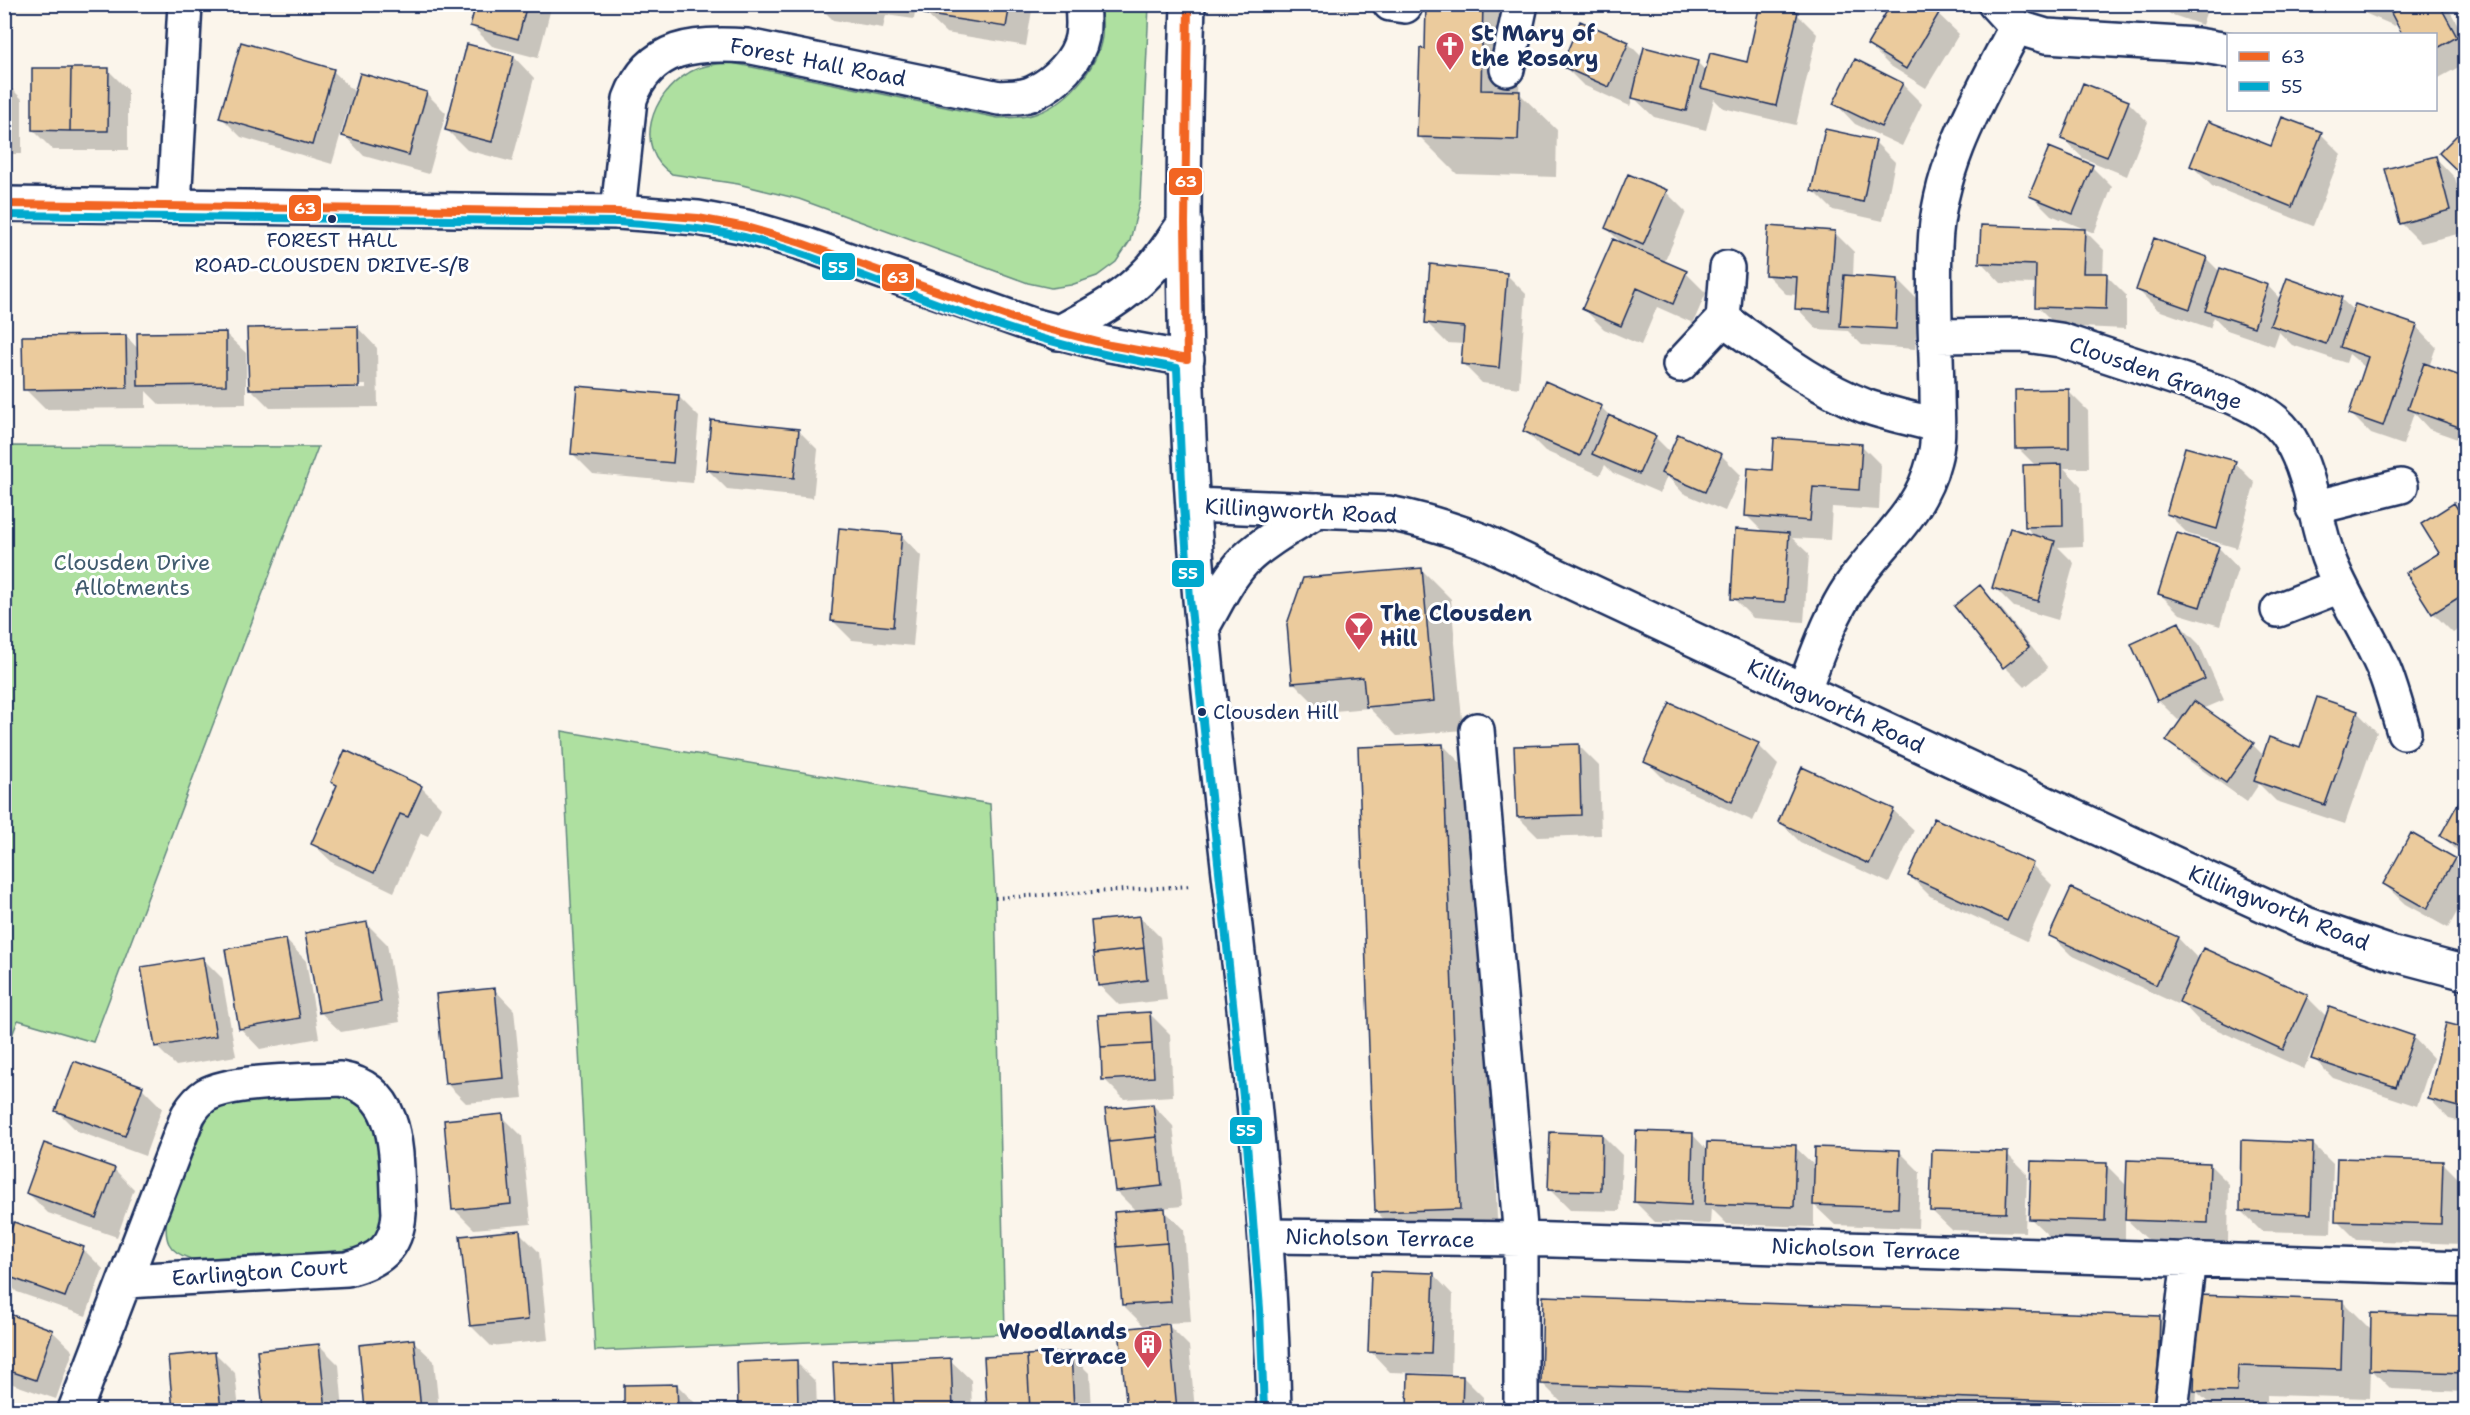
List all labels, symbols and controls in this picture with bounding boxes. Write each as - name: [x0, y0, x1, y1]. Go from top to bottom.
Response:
- place label: St Mary of the Rosary: [1471, 19, 1598, 73]
- church icon: St Mary of the Rosary: [1434, 30, 1466, 72]
- street label: Forest Hall Road: [727, 31, 909, 93]
- legend: [2227, 33, 2437, 111]
- text: 63: [2281, 45, 2305, 69]
- text: 55: [2281, 75, 2302, 99]
- line badge: 63: [1168, 167, 1203, 196]
- text: 63: [1175, 171, 1197, 192]
- line badge: 63: [288, 194, 322, 222]
- text: 63: [294, 198, 316, 219]
- marker: FOREST HALL ROAD-CLOUSDEN DRIVE-S/B: [326, 213, 338, 225]
- place label: FOREST HALL ROAD-CLOUSDEN DRIVE-S/B: [195, 227, 469, 278]
- line badge: 55: [821, 252, 856, 281]
- text: 55: [828, 257, 848, 278]
- line badge: 63: [881, 263, 915, 292]
- text: 63: [887, 267, 909, 288]
- street label: Clousden Grange: [2066, 330, 2246, 416]
- street label: Killingworth Road: [1204, 491, 1398, 531]
- park label: Clousden Drive Allotments: [54, 548, 210, 602]
- line badge: 55: [1171, 559, 1205, 588]
- text: 55: [1178, 563, 1198, 584]
- place label: The Clousden Hill: [1380, 599, 1532, 653]
- bar icon: The Clousden Hill: [1343, 610, 1375, 652]
- street label: Killingworth Road: [1742, 652, 1930, 760]
- place label: Clousden Hill: [1213, 699, 1339, 725]
- marker: Clousden Hill: [1196, 706, 1208, 718]
- street label: Killingworth Road: [2184, 858, 2374, 958]
- line badge: 55: [1229, 1116, 1263, 1145]
- text: 55: [1236, 1120, 1256, 1141]
- street label: Nicholson Terrace: [1285, 1222, 1475, 1254]
- street label: Nicholson Terrace: [1771, 1231, 1961, 1267]
- street label: Earlington Court: [171, 1251, 349, 1293]
- place label: Woodlands Terrace: [998, 1317, 1127, 1371]
- building icon: Woodlands Terrace: [1132, 1328, 1164, 1370]

